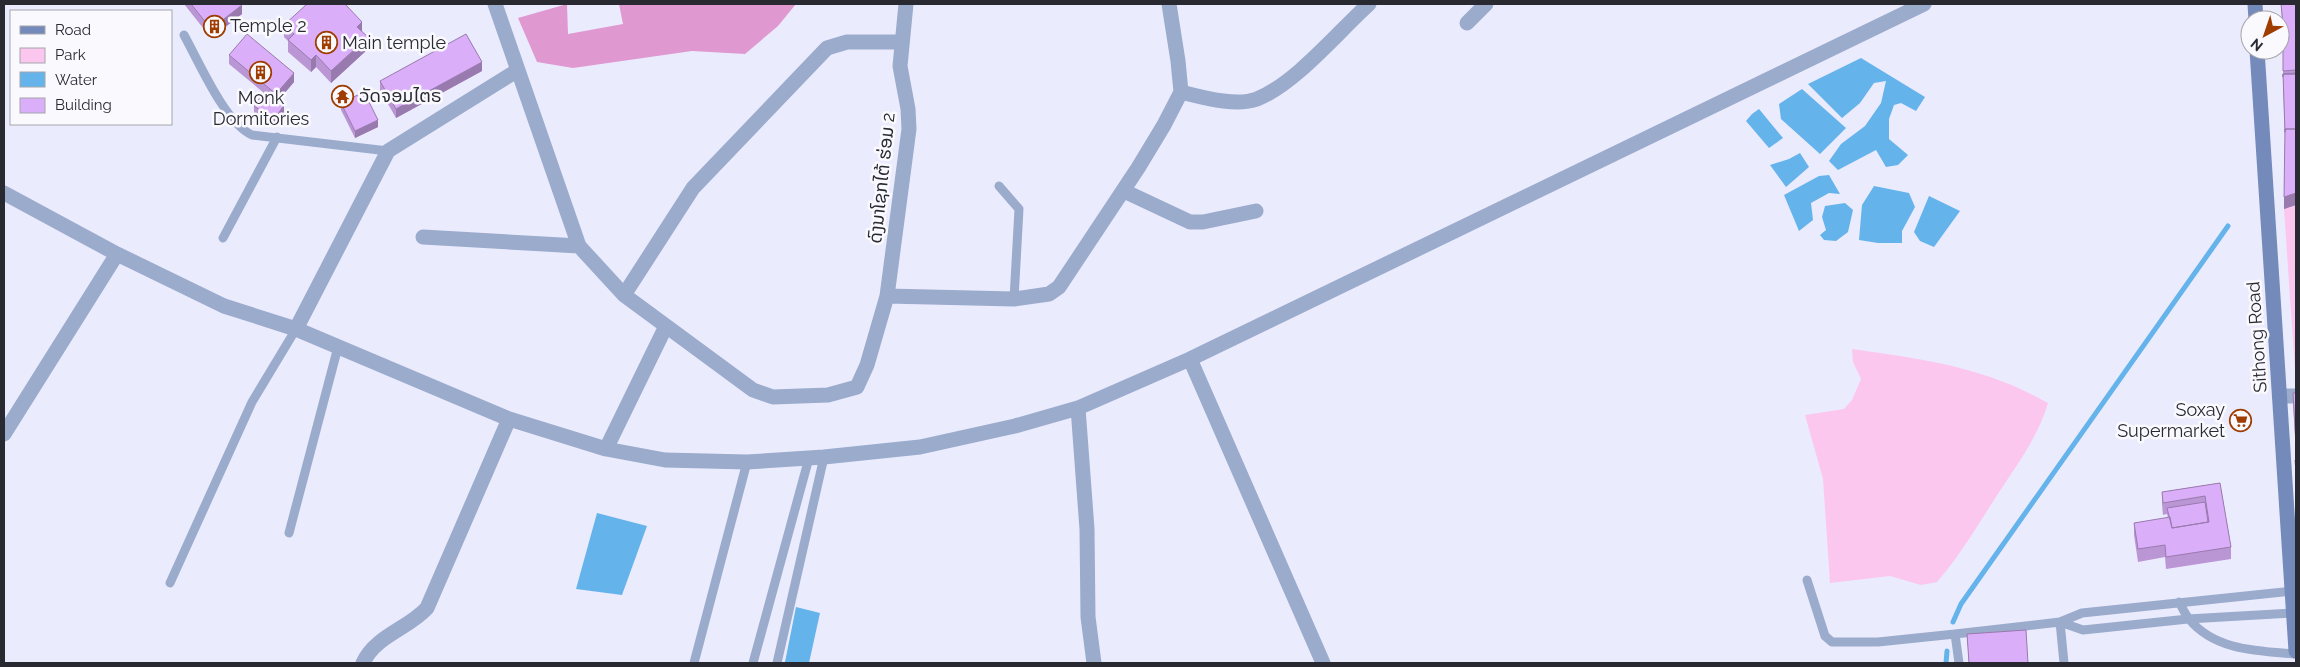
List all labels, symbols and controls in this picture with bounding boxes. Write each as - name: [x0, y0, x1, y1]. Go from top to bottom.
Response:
- legend: [10, 10, 172, 125]
- north arrow: [2240, 10, 2290, 60]
- building icon: Temple 2: [202, 14, 226, 38]
- place label: Temple 2: [230, 15, 307, 36]
- text: Road: [55, 21, 91, 39]
- building icon: Main temple: [314, 31, 338, 55]
- place label: Main temple: [342, 32, 446, 53]
- text: N: [2247, 35, 2266, 55]
- text: Park: [55, 46, 86, 64]
- building icon: Monk Dormitories: [249, 61, 273, 85]
- text: Water: [55, 71, 98, 89]
- temple icon: ວັດຈອມໄຕຣ: [331, 84, 355, 108]
- place label: ວັດຈອມໄຕຣ: [359, 85, 442, 106]
- place label: Monk Dormitories: [213, 87, 310, 129]
- text: Building: [55, 96, 112, 114]
- street label: ດົງນາໂຊກໄຕ້ ຮ່ອມ 2: [864, 111, 899, 244]
- street label: Sithong Road: [2242, 281, 2271, 393]
- place label: Soxay Supermarket: [2117, 399, 2225, 441]
- supermarket icon: Soxay Supermarket: [2229, 408, 2253, 432]

